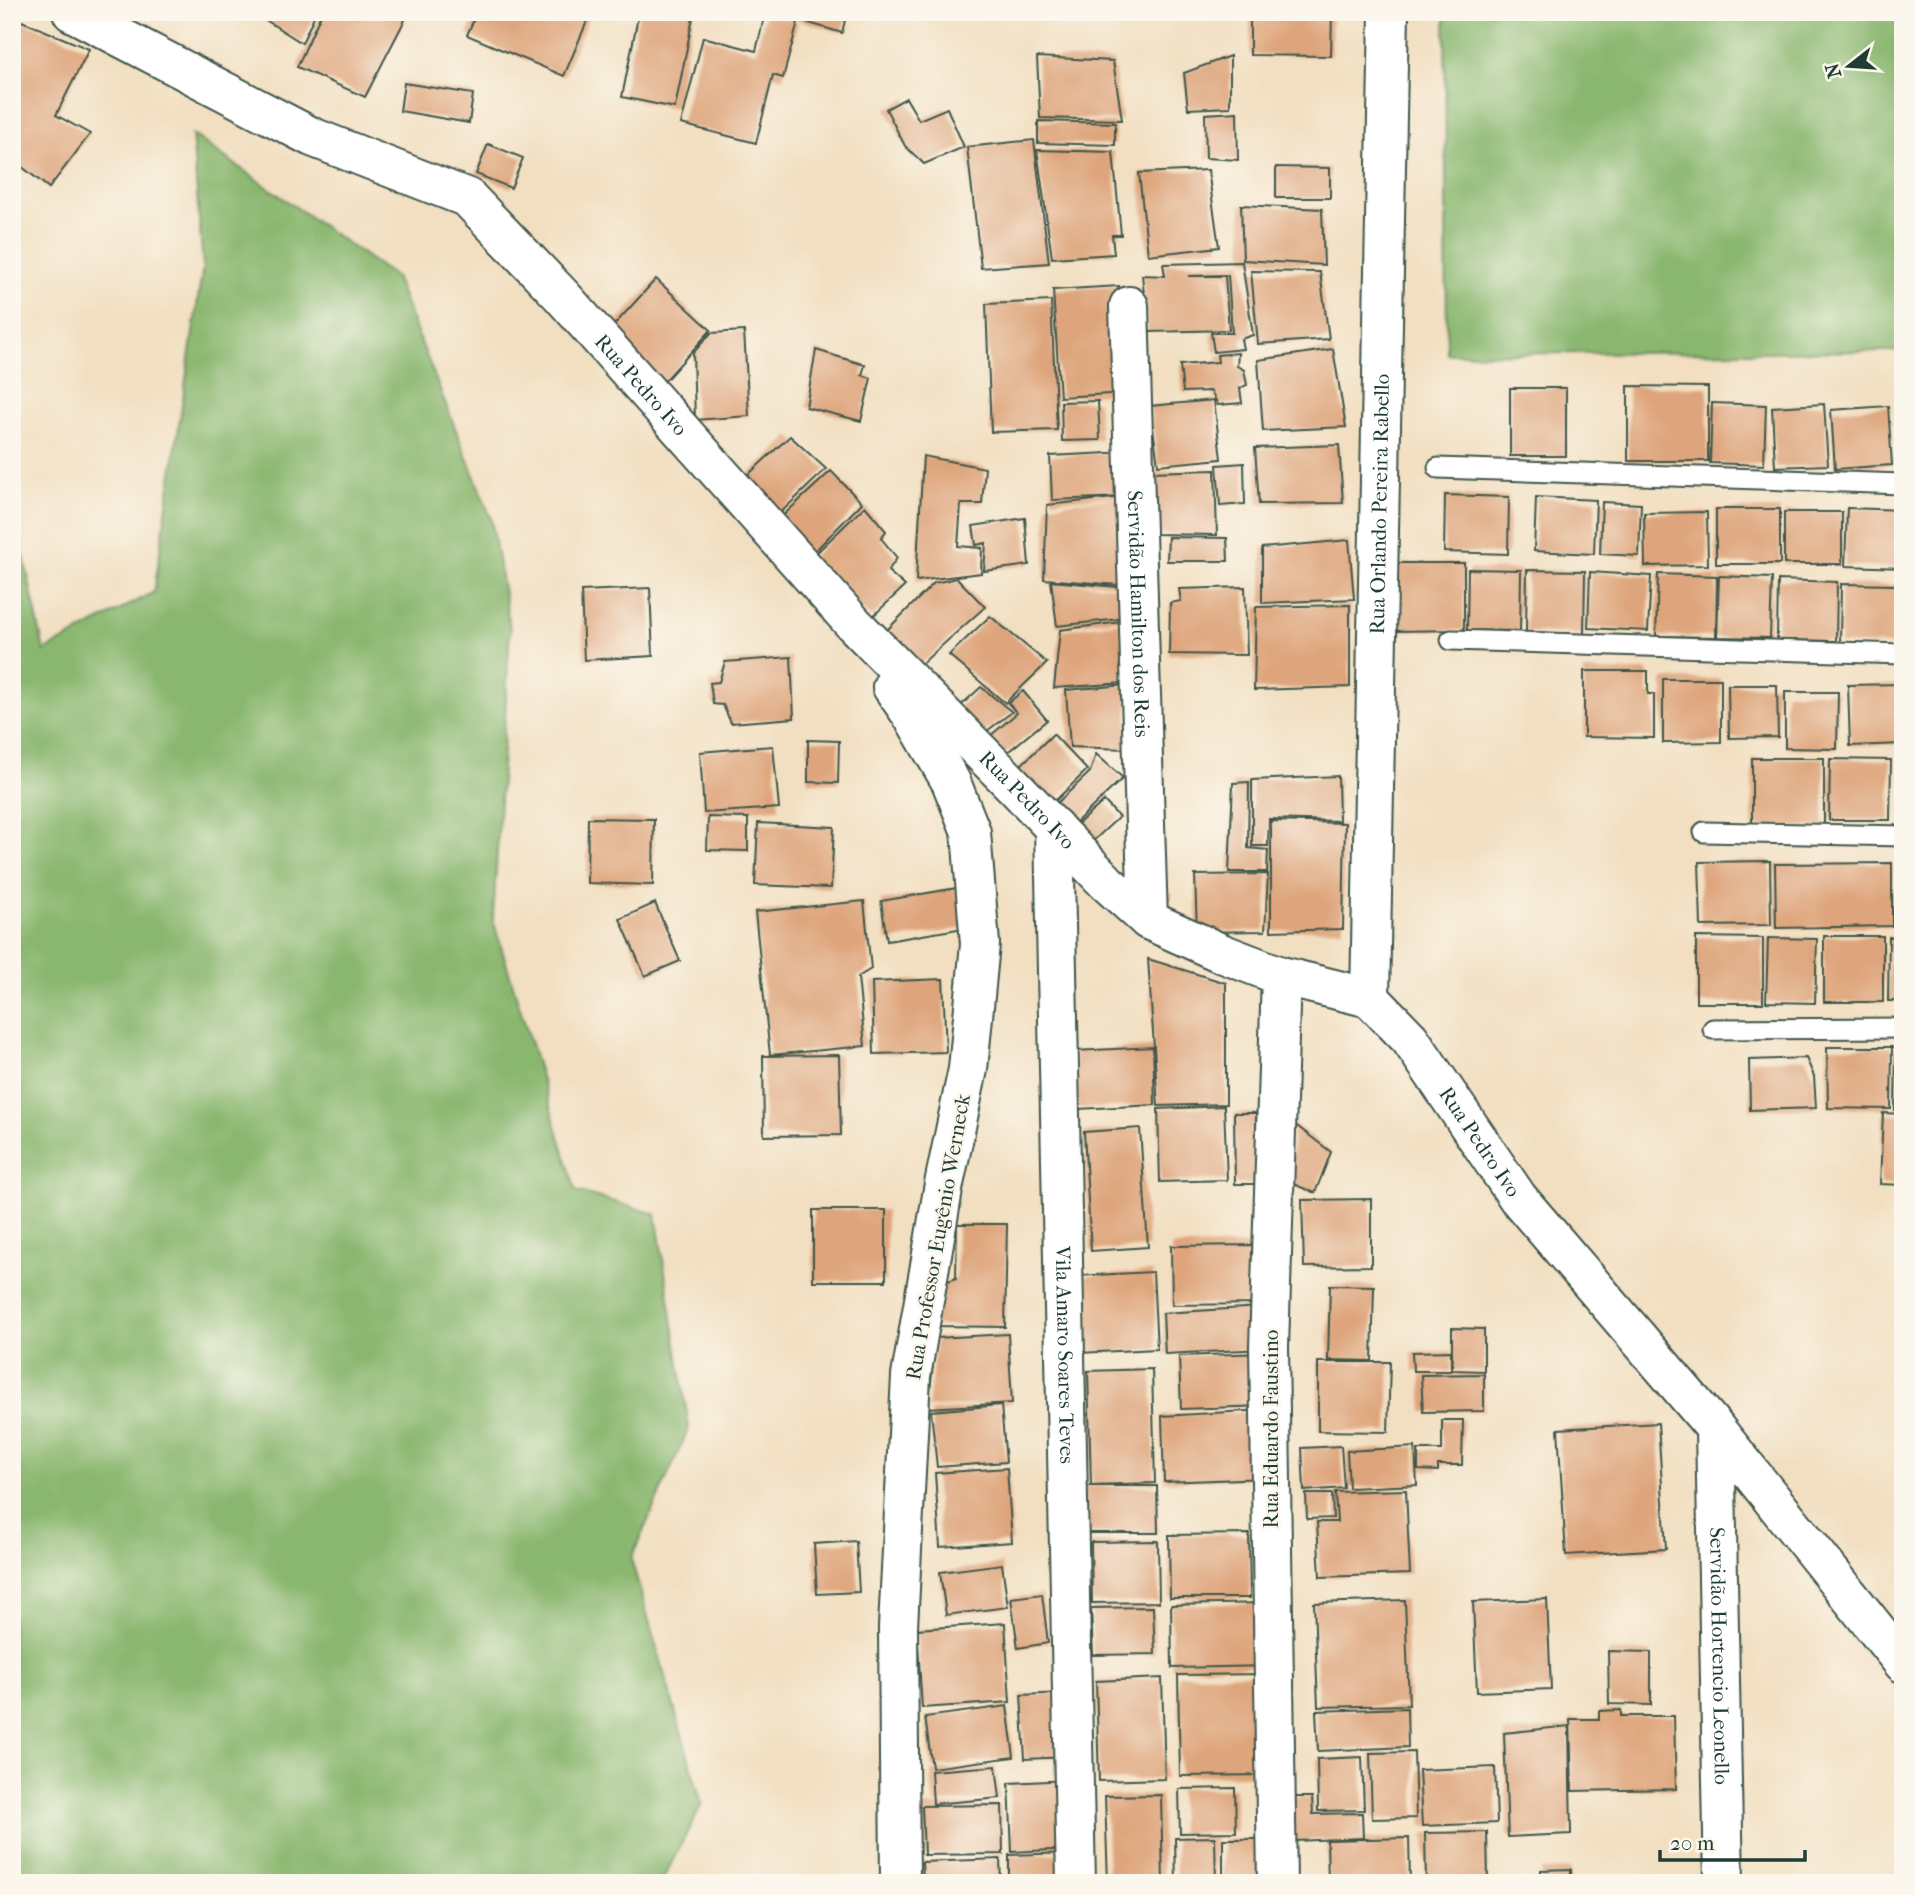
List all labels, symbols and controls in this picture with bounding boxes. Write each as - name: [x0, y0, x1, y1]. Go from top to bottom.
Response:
- north arrow: [1814, 32, 1884, 102]
- text: N: [1821, 60, 1846, 81]
- street label: Rua Pedro Ivo: [590, 329, 693, 441]
- street label: Rua Orlando Pereira Rabello: [1365, 374, 1394, 635]
- street label: Servidão Hamilton dos Reis: [1123, 490, 1154, 738]
- street label: Rua Pedro Ivo: [974, 746, 1080, 854]
- street label: Rua Pedro Ivo: [1434, 1082, 1526, 1201]
- street label: Rua Professor Eugênio Werneck: [901, 1092, 975, 1382]
- street label: Vila Amaro Soares Teves: [1051, 1245, 1079, 1464]
- street label: Rua Eduardo Faustino: [1259, 1330, 1283, 1528]
- street label: Servidão Hortencio Leonello: [1705, 1527, 1734, 1785]
- scale bar: [1660, 1818, 1805, 1862]
- text: 20 m: [1670, 1831, 1715, 1855]

